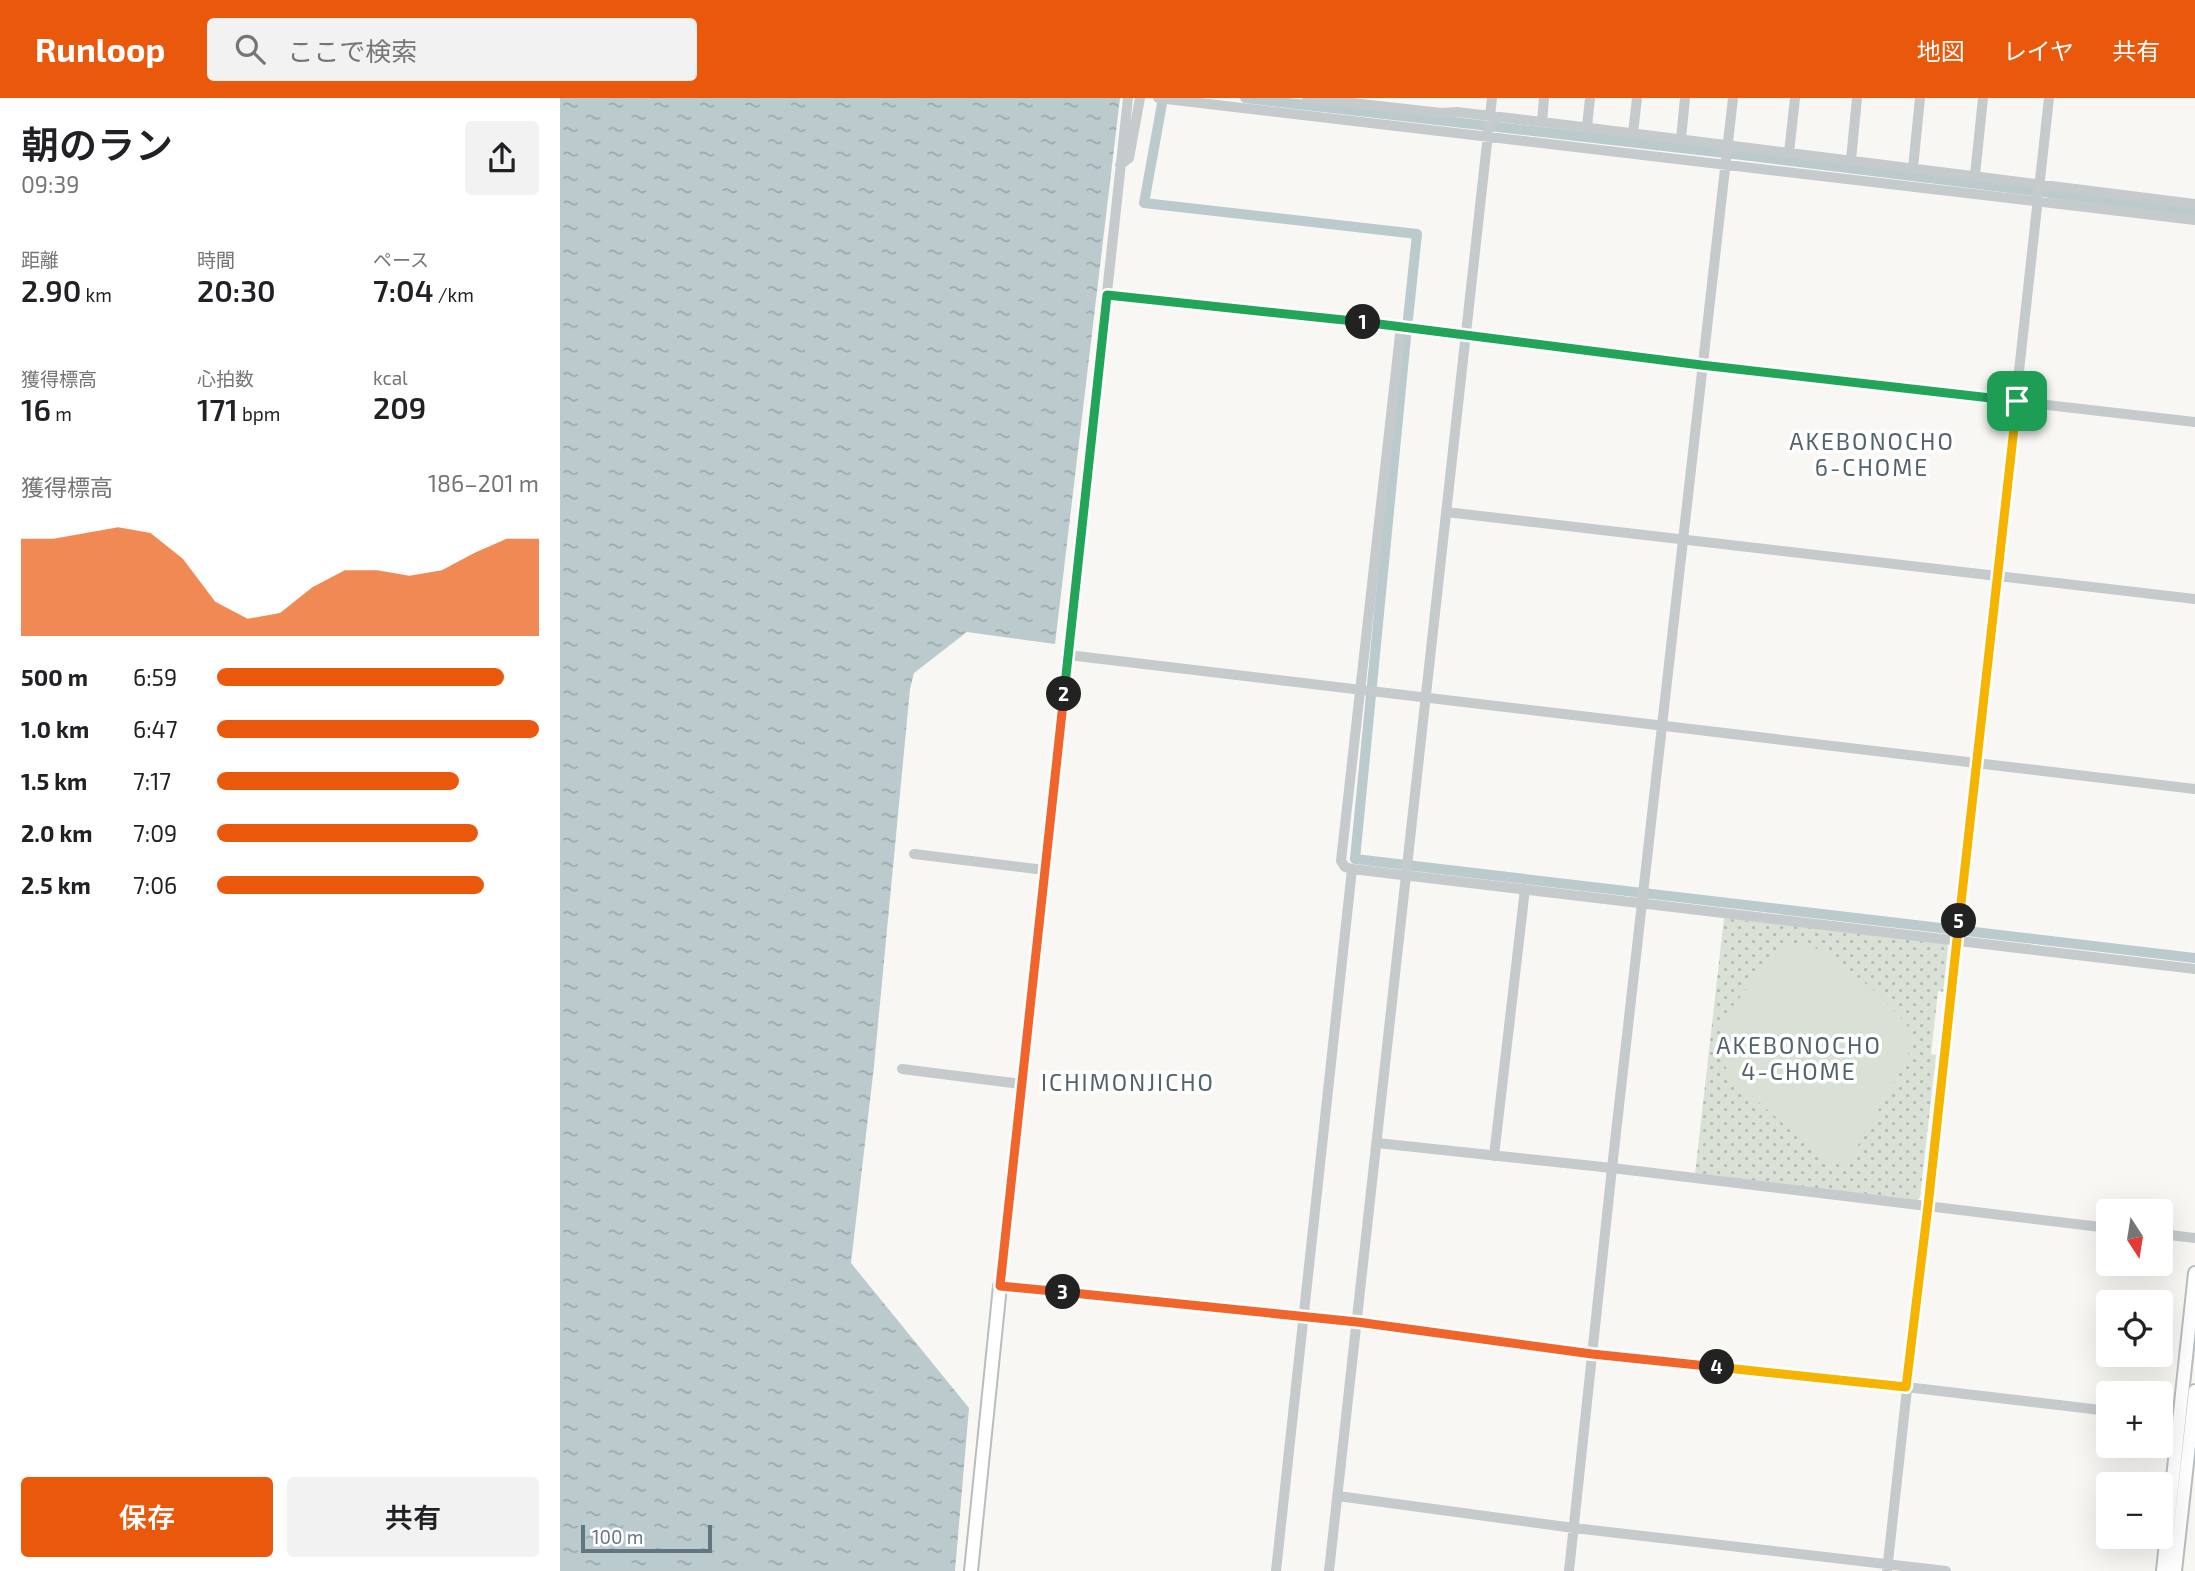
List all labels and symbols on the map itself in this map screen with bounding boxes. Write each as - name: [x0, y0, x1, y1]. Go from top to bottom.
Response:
- pin: 1: [1346, 304, 1380, 340]
- pin: [1987, 371, 2047, 431]
- district label: AKEBONOCHO 6-CHOME: [1789, 427, 1955, 481]
- pin: 2: [1046, 676, 1082, 712]
- pin: 5: [1942, 904, 1976, 938]
- district label: AKEBONOCHO 4-CHOME: [1716, 1031, 1882, 1085]
- district label: ICHIMONJICHO: [1041, 1068, 1215, 1096]
- north arrow: [2096, 1199, 2174, 1276]
- pin: 3: [1046, 1274, 1080, 1310]
- pin: 4: [1700, 1350, 1734, 1384]
- scale bar: [581, 1522, 712, 1554]

